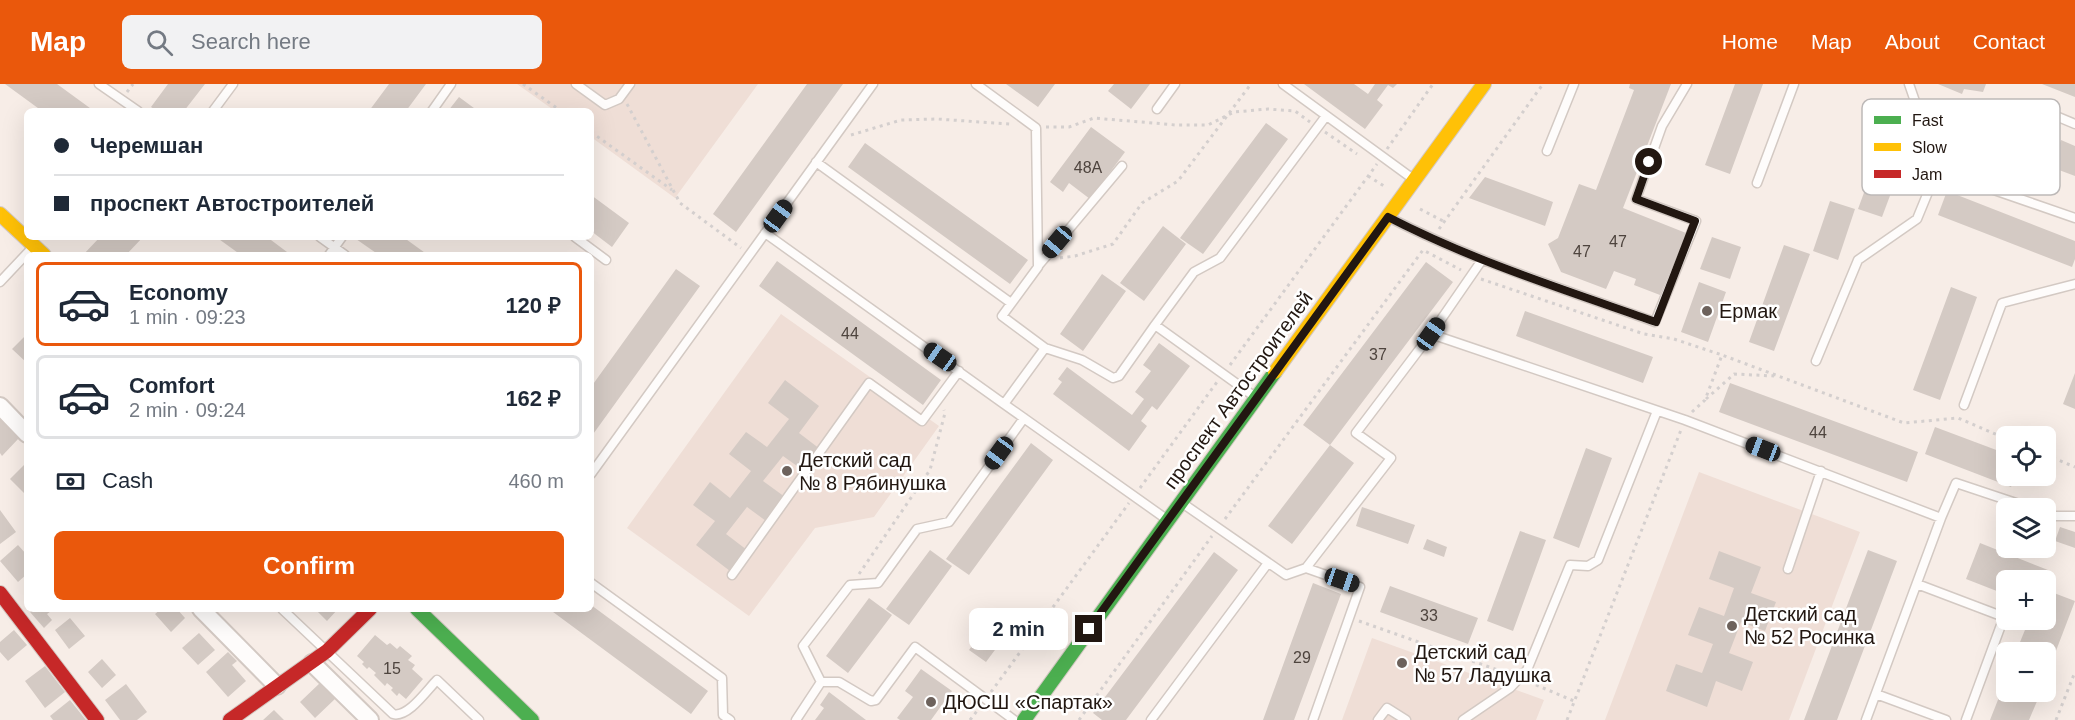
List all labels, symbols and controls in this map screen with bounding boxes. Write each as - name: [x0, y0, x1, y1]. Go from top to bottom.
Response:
- search box: [122, 15, 542, 69]
- text: Map: [30, 26, 86, 57]
- icon: search: [143, 26, 176, 59]
- text: Search here: [191, 29, 311, 54]
- text: Home: [1722, 30, 1778, 53]
- text: Map: [1811, 30, 1852, 53]
- text: About: [1885, 30, 1940, 53]
- text: Contact: [1973, 30, 2045, 53]
- legend: [1862, 99, 2060, 195]
- text: Fast: [1912, 112, 1944, 129]
- text: Черемшан: [90, 133, 203, 158]
- text: Slow: [1912, 139, 1947, 156]
- route start: [1635, 148, 1662, 175]
- house number: 48А: [1074, 159, 1103, 176]
- text: Jam: [1912, 166, 1942, 183]
- text: проспект Автостроителей: [90, 191, 374, 216]
- car: [760, 196, 796, 236]
- car: [1039, 222, 1075, 262]
- house number: 47: [1609, 233, 1627, 250]
- house number: 47: [1573, 243, 1591, 260]
- icon: car: [57, 277, 111, 331]
- text: Economy: [129, 280, 228, 305]
- street label: проспект Автостроителей: [1159, 287, 1317, 493]
- text: 120 ₽: [505, 293, 561, 318]
- place label: Ермак: [1719, 300, 1777, 322]
- marker: Ермак: [1700, 304, 1714, 318]
- text: 1 min · 09:23: [129, 306, 246, 328]
- car: [1413, 314, 1449, 354]
- house number: 44: [841, 325, 859, 342]
- car: [920, 339, 960, 375]
- house number: 37: [1369, 346, 1387, 363]
- icon: car: [57, 370, 111, 424]
- text: Comfort: [129, 373, 215, 398]
- text: 162 ₽: [505, 386, 561, 411]
- text: 2 min · 09:24: [129, 399, 246, 421]
- house number: 44: [1809, 424, 1827, 441]
- map controls: [1996, 426, 2056, 702]
- button: locate: [1996, 426, 2056, 486]
- car: [981, 433, 1017, 473]
- car: [1743, 434, 1783, 464]
- place label: Детский сад № 8 Рябинушка: [799, 449, 947, 494]
- marker: Детский сад № 8 Рябинушка: [780, 464, 794, 478]
- icon: cash: [54, 465, 87, 498]
- text: Cash: [102, 468, 153, 493]
- text: 460 m: [508, 470, 564, 492]
- button: layers: [1996, 498, 2056, 558]
- button: Confirm: [54, 531, 564, 600]
- car: [1322, 566, 1362, 594]
- button: +: [1996, 570, 2056, 630]
- place label: Детский сад № 52 Росинка: [1744, 603, 1876, 648]
- house number: 33: [1420, 607, 1438, 624]
- callout: 2 min: [969, 608, 1068, 650]
- route end: [1075, 615, 1102, 642]
- text: 2 min: [992, 618, 1045, 640]
- marker: Детский сад № 52 Росинка: [1725, 619, 1739, 633]
- place label: Детский сад № 57 Ладушка: [1414, 641, 1552, 686]
- button: −: [1996, 642, 2056, 702]
- house number: 29: [1293, 649, 1311, 666]
- marker: Детский сад № 57 Ладушка: [1395, 656, 1409, 670]
- house number: 15: [383, 660, 401, 677]
- place label: ДЮСШ «Спартак»: [943, 691, 1113, 713]
- marker: ДЮСШ «Спартак»: [924, 695, 938, 709]

